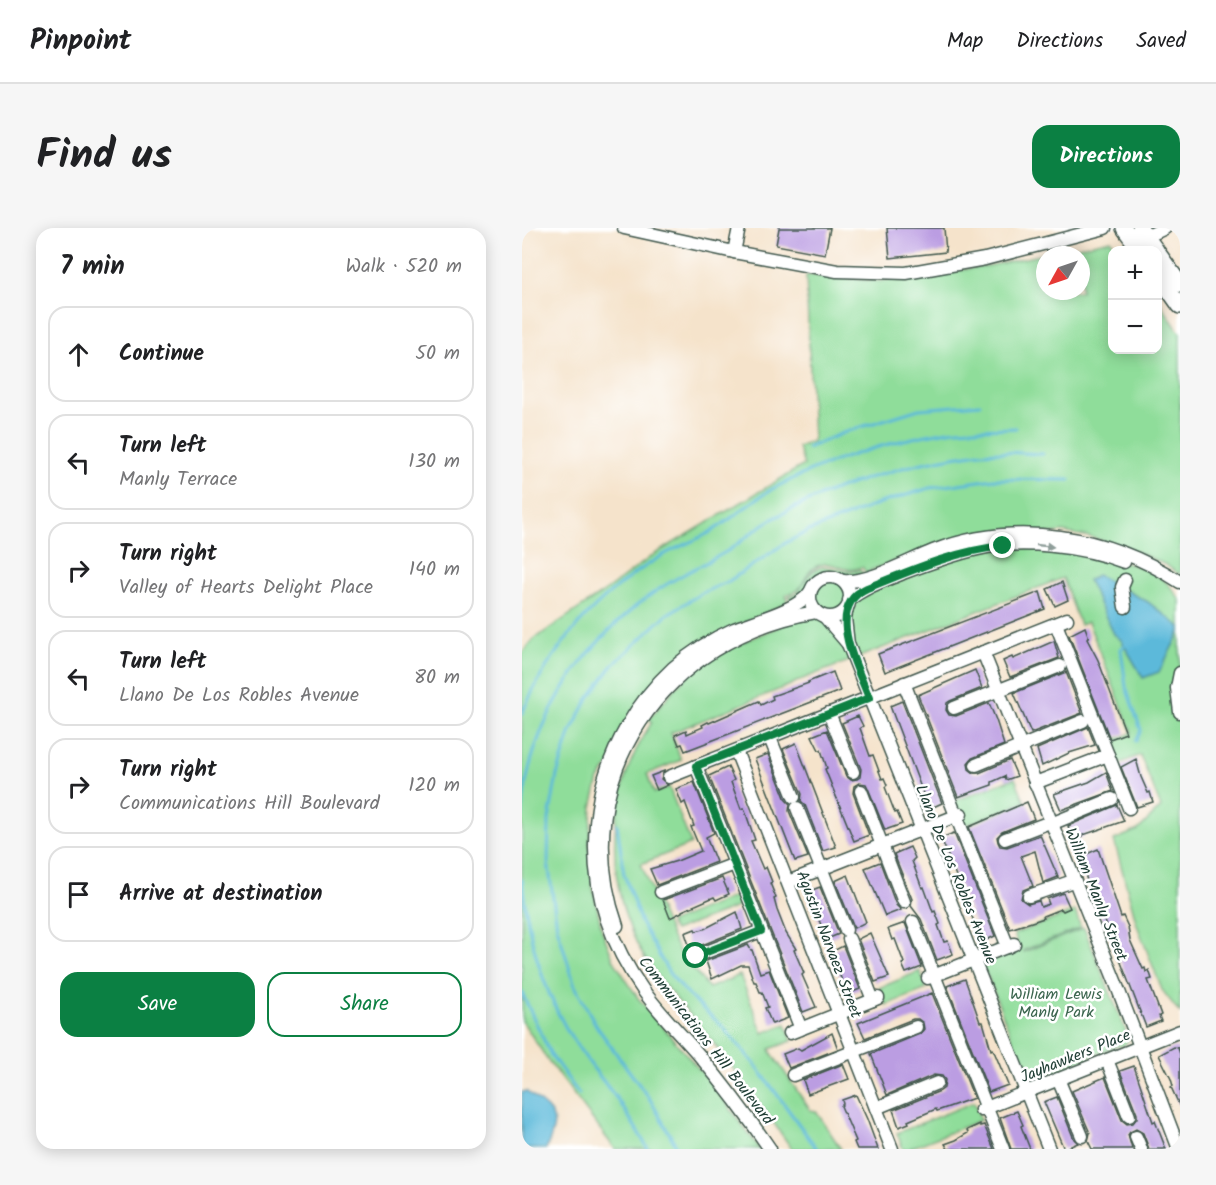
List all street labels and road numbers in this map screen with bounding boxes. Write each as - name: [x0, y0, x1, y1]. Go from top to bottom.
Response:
- street label: Llano De Los Robles Avenue: [908, 781, 1003, 968]
- street label: William Manly Street: [1057, 824, 1134, 966]
- street label: Agustin Narvaez Street: [789, 867, 868, 1023]
- street label: Communications Hill Boulevard: [632, 951, 780, 1132]
- street label: Jayhawkers Place: [1017, 1023, 1134, 1090]

